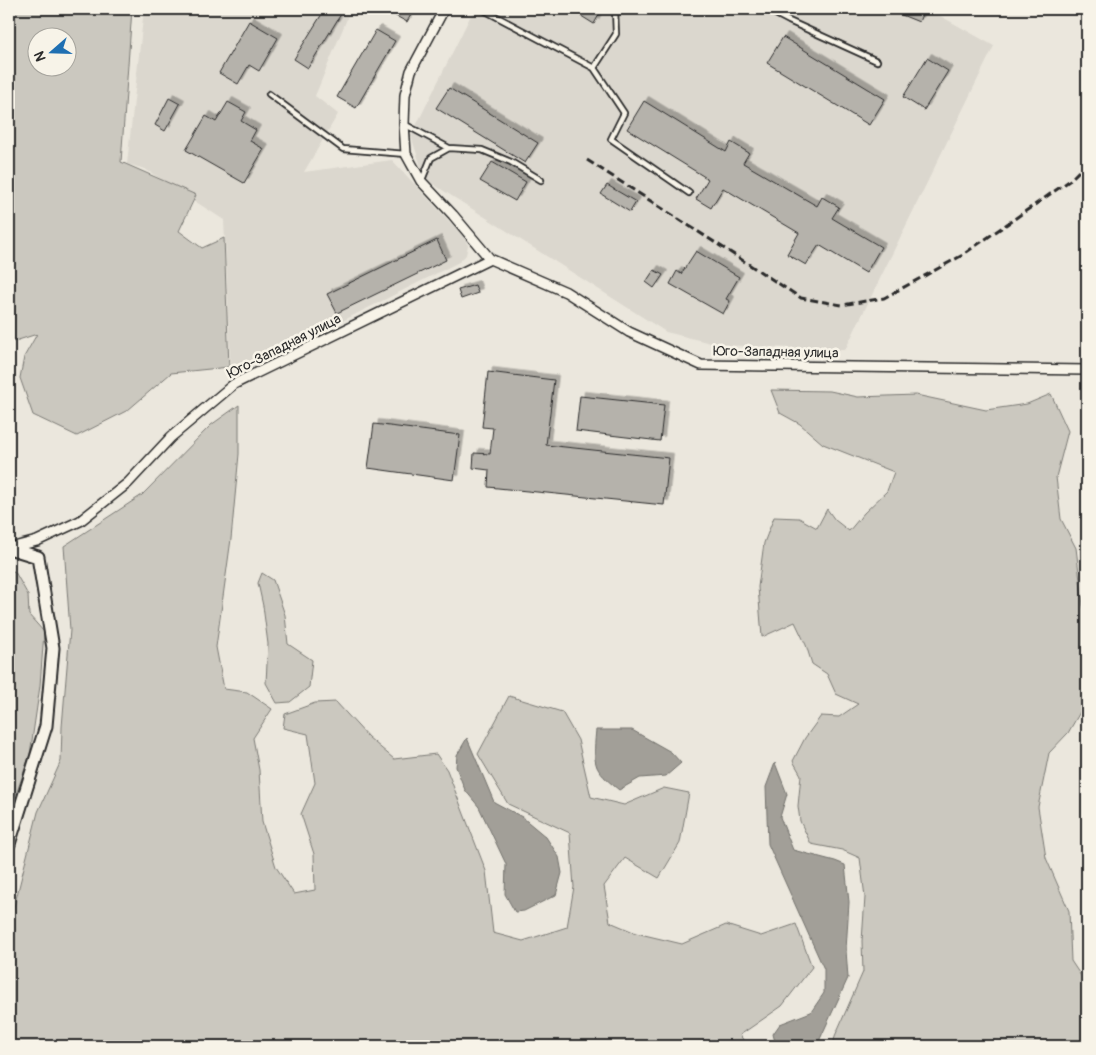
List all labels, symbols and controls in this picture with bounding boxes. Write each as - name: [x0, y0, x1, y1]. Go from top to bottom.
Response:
- north arrow: [28, 28, 78, 78]
- text: N: [31, 49, 50, 64]
- street label: Юго-Западная улица: [224, 310, 344, 382]
- street label: Юго-Западная улица: [713, 342, 839, 362]

